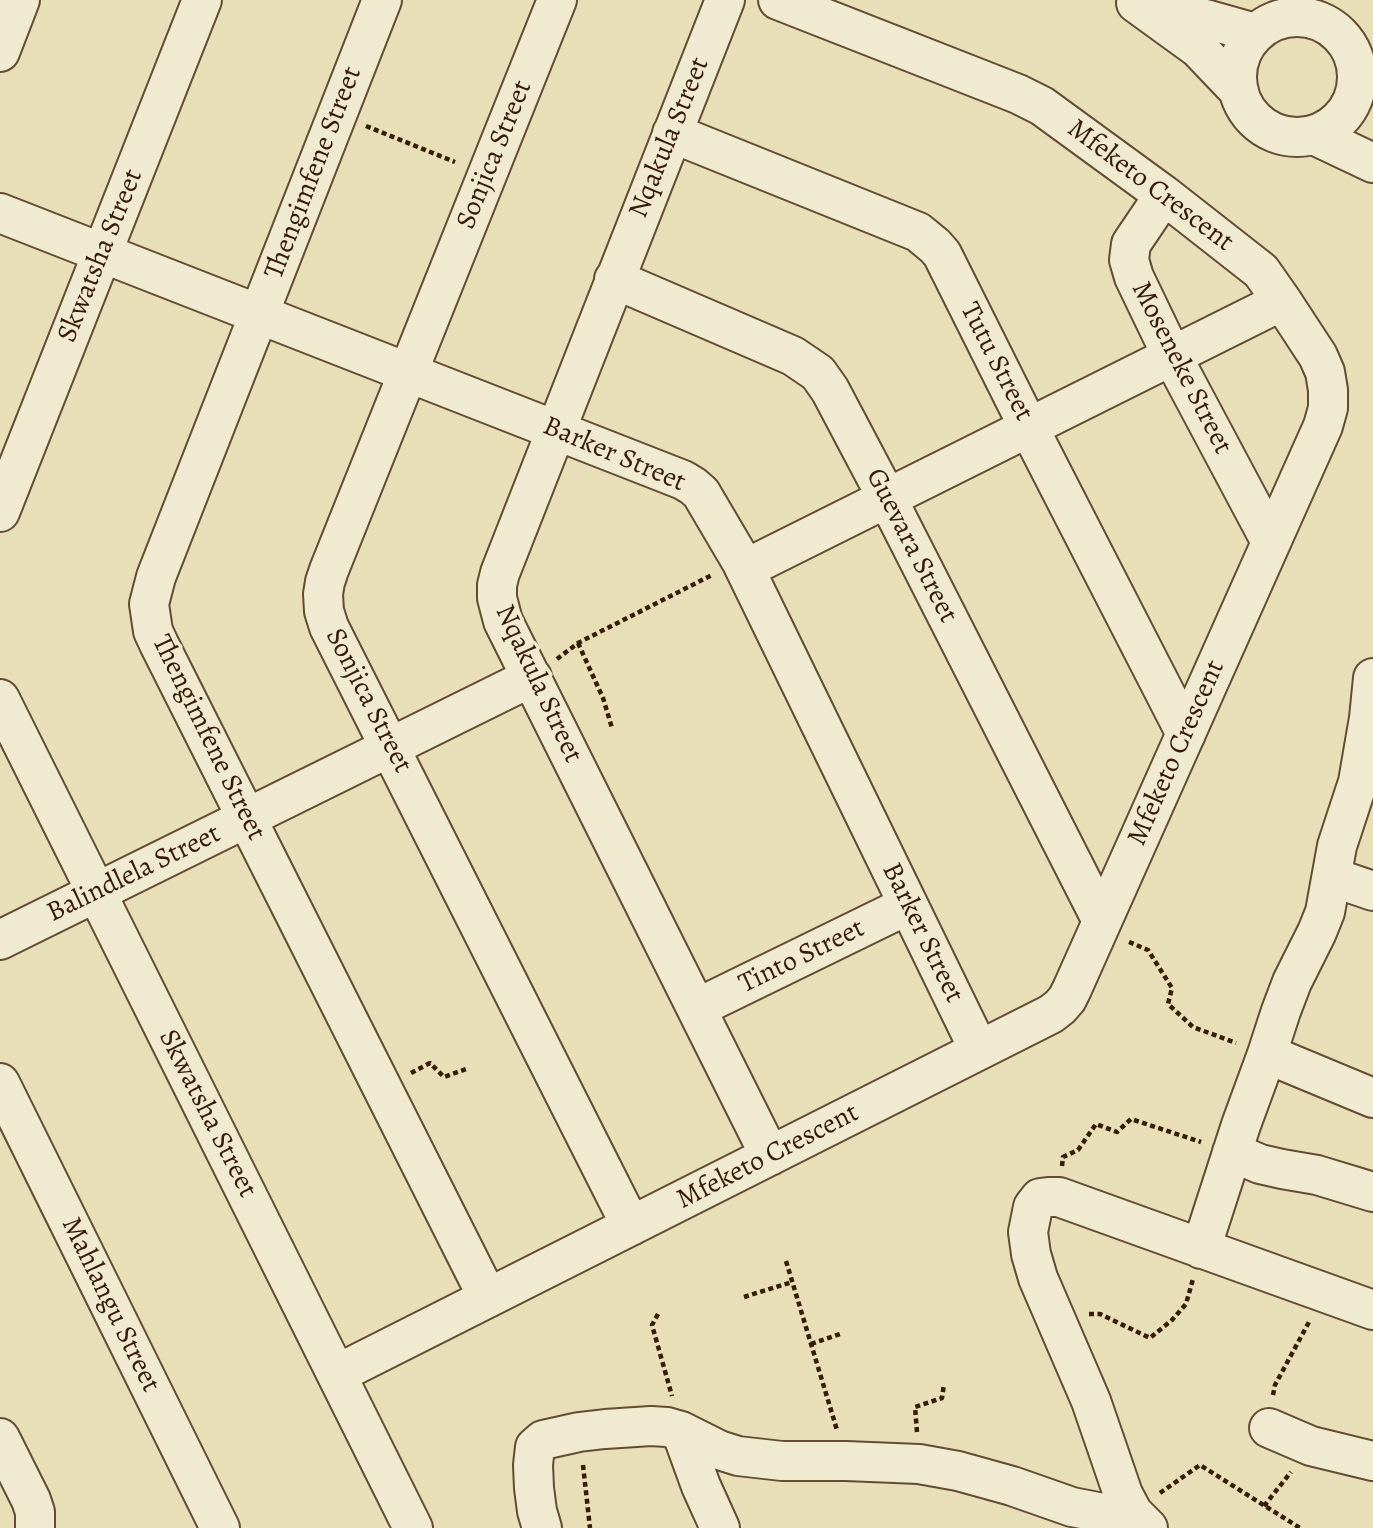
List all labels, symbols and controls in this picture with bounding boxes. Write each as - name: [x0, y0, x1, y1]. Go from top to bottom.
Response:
- street label: Nqakula Street: [623, 53, 717, 223]
- street label: Thengimfene Street: [258, 62, 370, 284]
- street label: Sonjica Street: [450, 76, 540, 234]
- street label: Mfeketo Crescent: [1060, 113, 1240, 259]
- street label: Skwatsha Street: [51, 165, 151, 347]
- street label: Moseneke Street: [1123, 276, 1239, 460]
- street label: Tutu Street: [952, 297, 1040, 427]
- street label: Barker Street: [538, 410, 690, 500]
- street label: Guevara Street: [858, 463, 964, 629]
- street label: Nqakula Street: [487, 600, 589, 768]
- street label: Sonjica Street: [317, 623, 419, 779]
- street label: Thengimfene Street: [144, 630, 272, 846]
- street label: Mfeketo Crescent: [1121, 655, 1233, 851]
- street label: Balindlela Street: [42, 818, 226, 930]
- street label: Barker Street: [874, 858, 970, 1008]
- street label: Tinto Street: [734, 912, 870, 1002]
- street label: Skwatsha Street: [150, 1025, 264, 1203]
- street label: Mfeketo Crescent: [672, 1097, 864, 1217]
- street label: Mahlangu Street: [53, 1212, 167, 1398]

